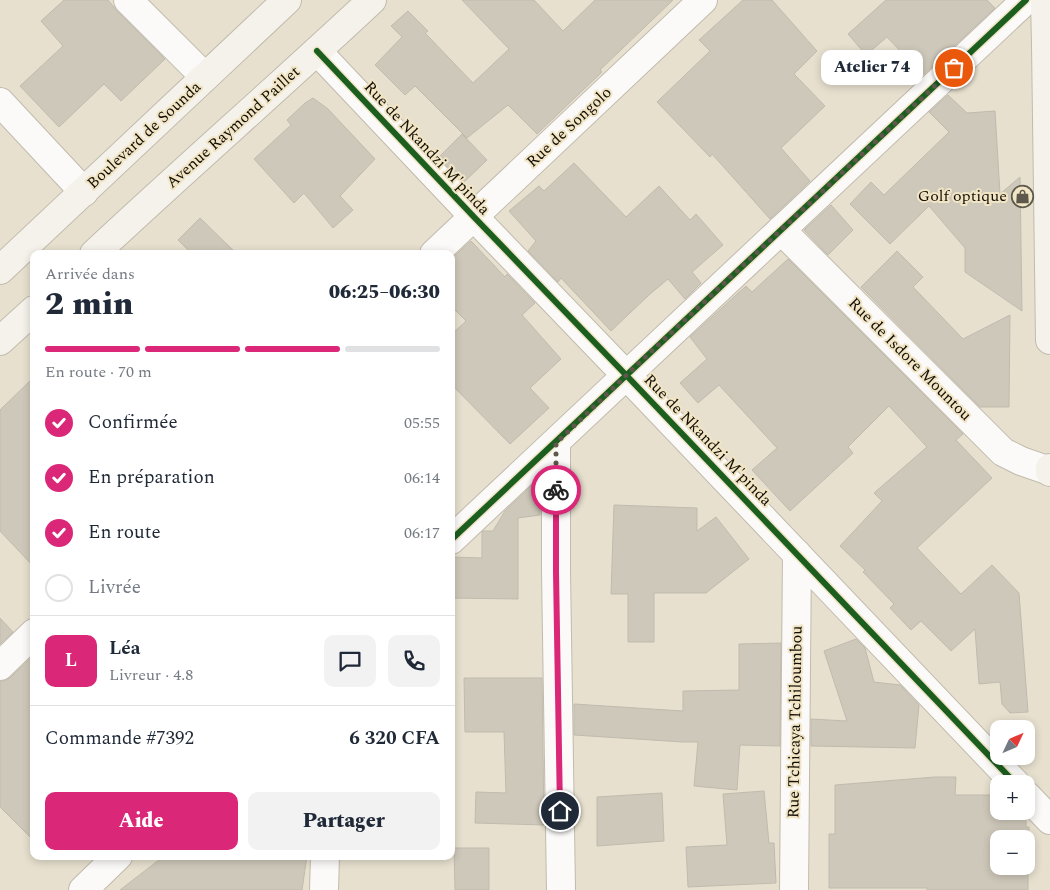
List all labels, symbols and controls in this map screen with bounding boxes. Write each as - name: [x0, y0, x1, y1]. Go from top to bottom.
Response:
- pin: [933, 47, 975, 89]
- callout: Atelier 74: [822, 50, 924, 86]
- icon: bag: [940, 54, 968, 82]
- text: Atelier 74: [834, 55, 910, 79]
- street label: Avenue Raymond Paillet: [161, 60, 306, 194]
- street label: Boulevard de Sounda: [81, 75, 207, 195]
- street label: Rue de Nkandzi M'pinda: [358, 76, 496, 221]
- street label: Rue de Songolo: [521, 81, 617, 173]
- place label: Golf optique: [918, 184, 1007, 208]
- shop icon: Golf optique: [1011, 184, 1035, 208]
- text: Arrivée dans: [45, 262, 135, 286]
- text: 06:25–06:30: [329, 278, 440, 307]
- text: 2 min: [45, 280, 133, 329]
- street label: Rue de Isdore Mountou: [843, 292, 977, 426]
- text: En route · 70 m: [45, 360, 152, 384]
- street label: Rue de Nkandzi M'pinda: [638, 368, 778, 512]
- text: Confirmée: [88, 408, 178, 437]
- icon: check: [45, 409, 73, 437]
- text: 05:55: [404, 411, 440, 435]
- text: En préparation: [88, 463, 215, 492]
- icon: check: [45, 464, 73, 492]
- courier: [531, 465, 581, 515]
- text: 06:14: [404, 466, 440, 490]
- icon: bike: [542, 476, 570, 504]
- text: En route: [88, 518, 161, 547]
- icon: check: [45, 519, 73, 547]
- text: 06:17: [404, 521, 440, 545]
- text: Livrée: [88, 573, 141, 602]
- street label: Rue Tchicaya Tchiloumbou: [781, 626, 809, 818]
- text: Léa: [109, 634, 141, 663]
- button: chat: [324, 635, 376, 687]
- button: phone: [388, 635, 440, 687]
- text: L: [65, 646, 77, 675]
- text: Livreur · 4.8: [109, 663, 193, 687]
- north arrow: [990, 720, 1035, 765]
- map controls: [990, 720, 1035, 875]
- text: Commande #7392: [45, 724, 194, 753]
- text: 6 320 CFA: [349, 724, 440, 753]
- button: +: [990, 775, 1035, 820]
- pin: [539, 790, 581, 832]
- button: Aide: [45, 792, 238, 850]
- button: Partager: [248, 792, 440, 850]
- icon: home: [546, 797, 574, 825]
- button: −: [990, 830, 1035, 875]

